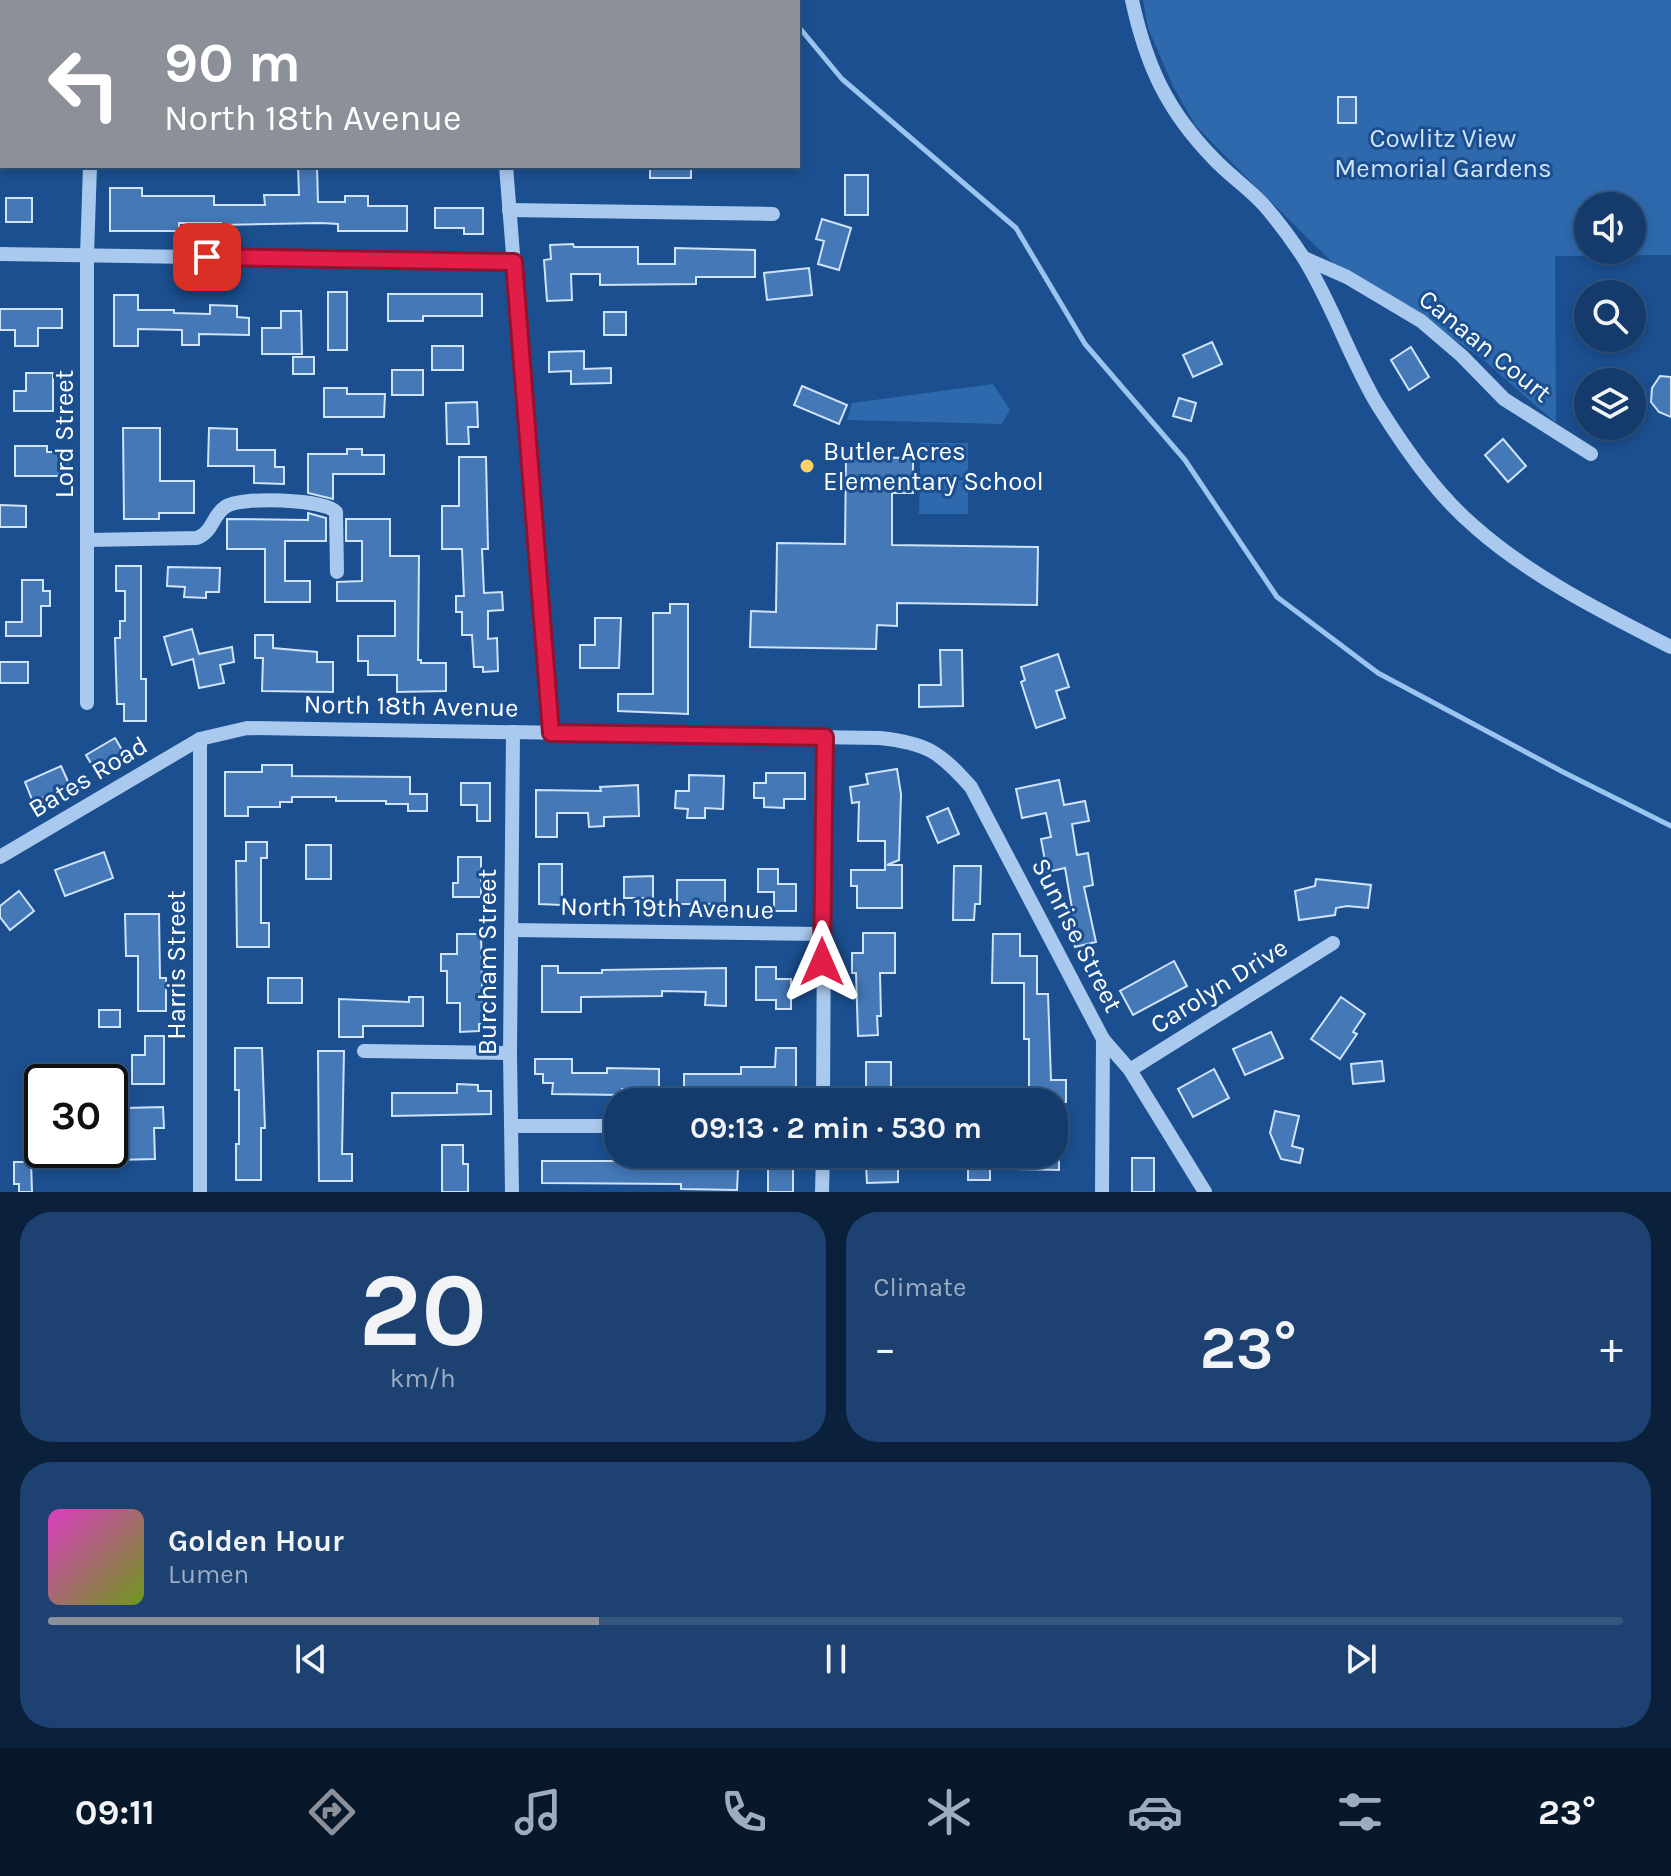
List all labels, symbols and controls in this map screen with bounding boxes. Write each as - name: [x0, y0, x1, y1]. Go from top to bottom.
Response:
- text: 90 m: [164, 30, 301, 95]
- icon: left: [32, 32, 136, 136]
- text: North 18th Avenue: [164, 97, 461, 139]
- park label: Cowlitz View Memorial Gardens: [1334, 123, 1552, 184]
- map controls: [1574, 192, 1646, 440]
- button: sound: [1574, 192, 1646, 264]
- pin: [173, 223, 241, 291]
- icon: arrive: [185, 235, 229, 279]
- button: search: [1574, 280, 1646, 352]
- street label: Canaan Court: [1412, 283, 1558, 409]
- button: layers: [1574, 368, 1646, 440]
- street label: Lord Street: [49, 369, 80, 498]
- place label: Butler Acres Elementary School: [823, 436, 1044, 497]
- marker: Butler Acres Elementary School: [798, 457, 816, 475]
- street label: North 18th Avenue: [303, 689, 519, 723]
- street label: Bates Road: [23, 729, 153, 825]
- street label: Sunrise Street: [1025, 853, 1129, 1017]
- street label: Burcham Street: [472, 868, 503, 1055]
- street label: Harris Street: [161, 890, 192, 1040]
- street label: North 19th Avenue: [560, 891, 774, 925]
- position arrow: [780, 920, 864, 1004]
- street label: Carolyn Drive: [1145, 932, 1293, 1040]
- speed limit sign: 30: [24, 1064, 128, 1168]
- text: 09:13 · 2 min · 530 m: [690, 1110, 982, 1146]
- text: 20: [358, 1250, 487, 1371]
- text: Climate: [874, 1272, 966, 1303]
- text: 23°: [1200, 1313, 1297, 1383]
- text: −: [874, 1323, 897, 1374]
- text: +: [1600, 1323, 1623, 1374]
- text: km/h: [390, 1363, 456, 1394]
- text: Golden Hour: [168, 1523, 344, 1559]
- text: Lumen: [168, 1559, 249, 1590]
- icon: previous: [289, 1637, 333, 1681]
- icon: pause: [814, 1637, 858, 1681]
- icon: next: [1339, 1637, 1383, 1681]
- icon: directions: [304, 1784, 360, 1840]
- icon: music: [510, 1784, 566, 1840]
- icon: phone: [716, 1784, 772, 1840]
- icon: climate: [921, 1784, 977, 1840]
- icon: car: [1127, 1784, 1183, 1840]
- icon: filters: [1332, 1784, 1388, 1840]
- text: 09:11: [75, 1791, 155, 1833]
- text: 23°: [1538, 1791, 1596, 1833]

